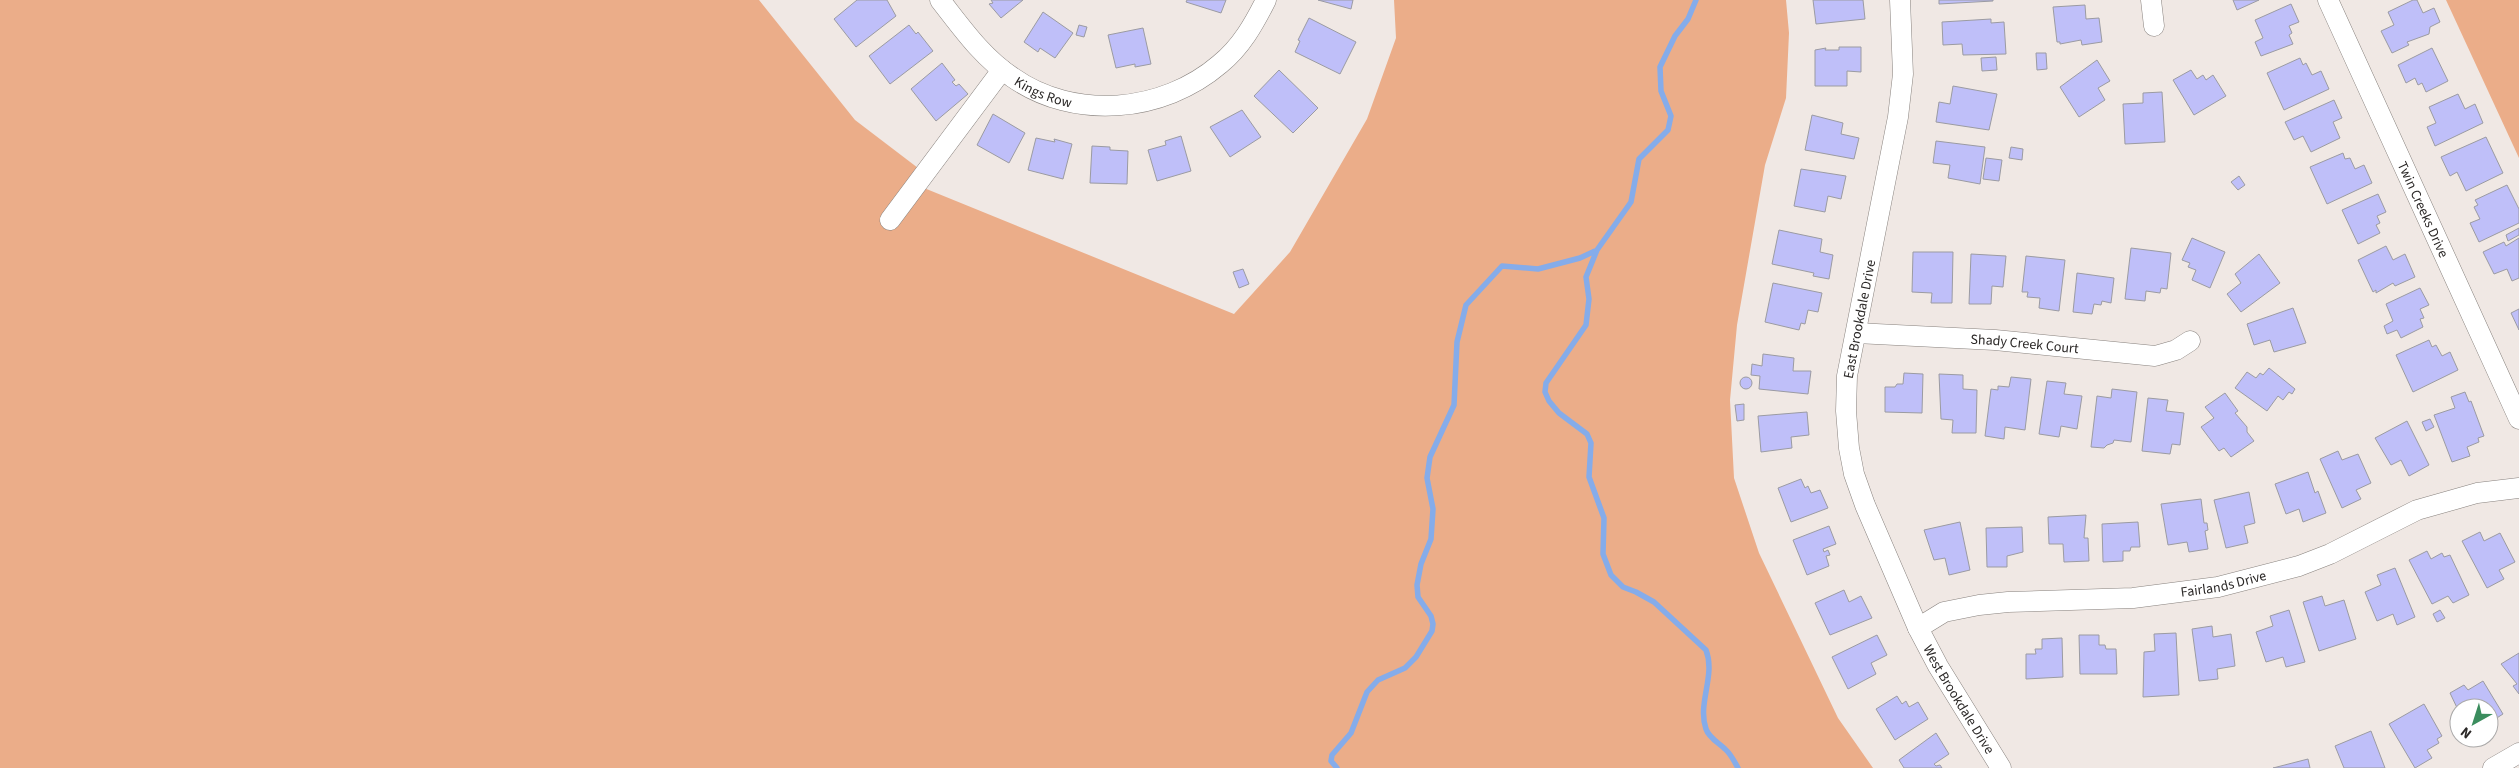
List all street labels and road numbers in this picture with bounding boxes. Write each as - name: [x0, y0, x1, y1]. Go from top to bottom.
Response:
- street label: Kings Row: [1010, 72, 1074, 113]
- street label: Twin Creeks Drive: [2392, 158, 2453, 261]
- street label: East Brookdale Drive: [1839, 258, 1881, 380]
- street label: Shady Creek Court: [1970, 330, 2080, 359]
- street label: Fairlands Drive: [2180, 566, 2269, 603]
- street label: West Brookdale Drive: [1918, 641, 1999, 758]

